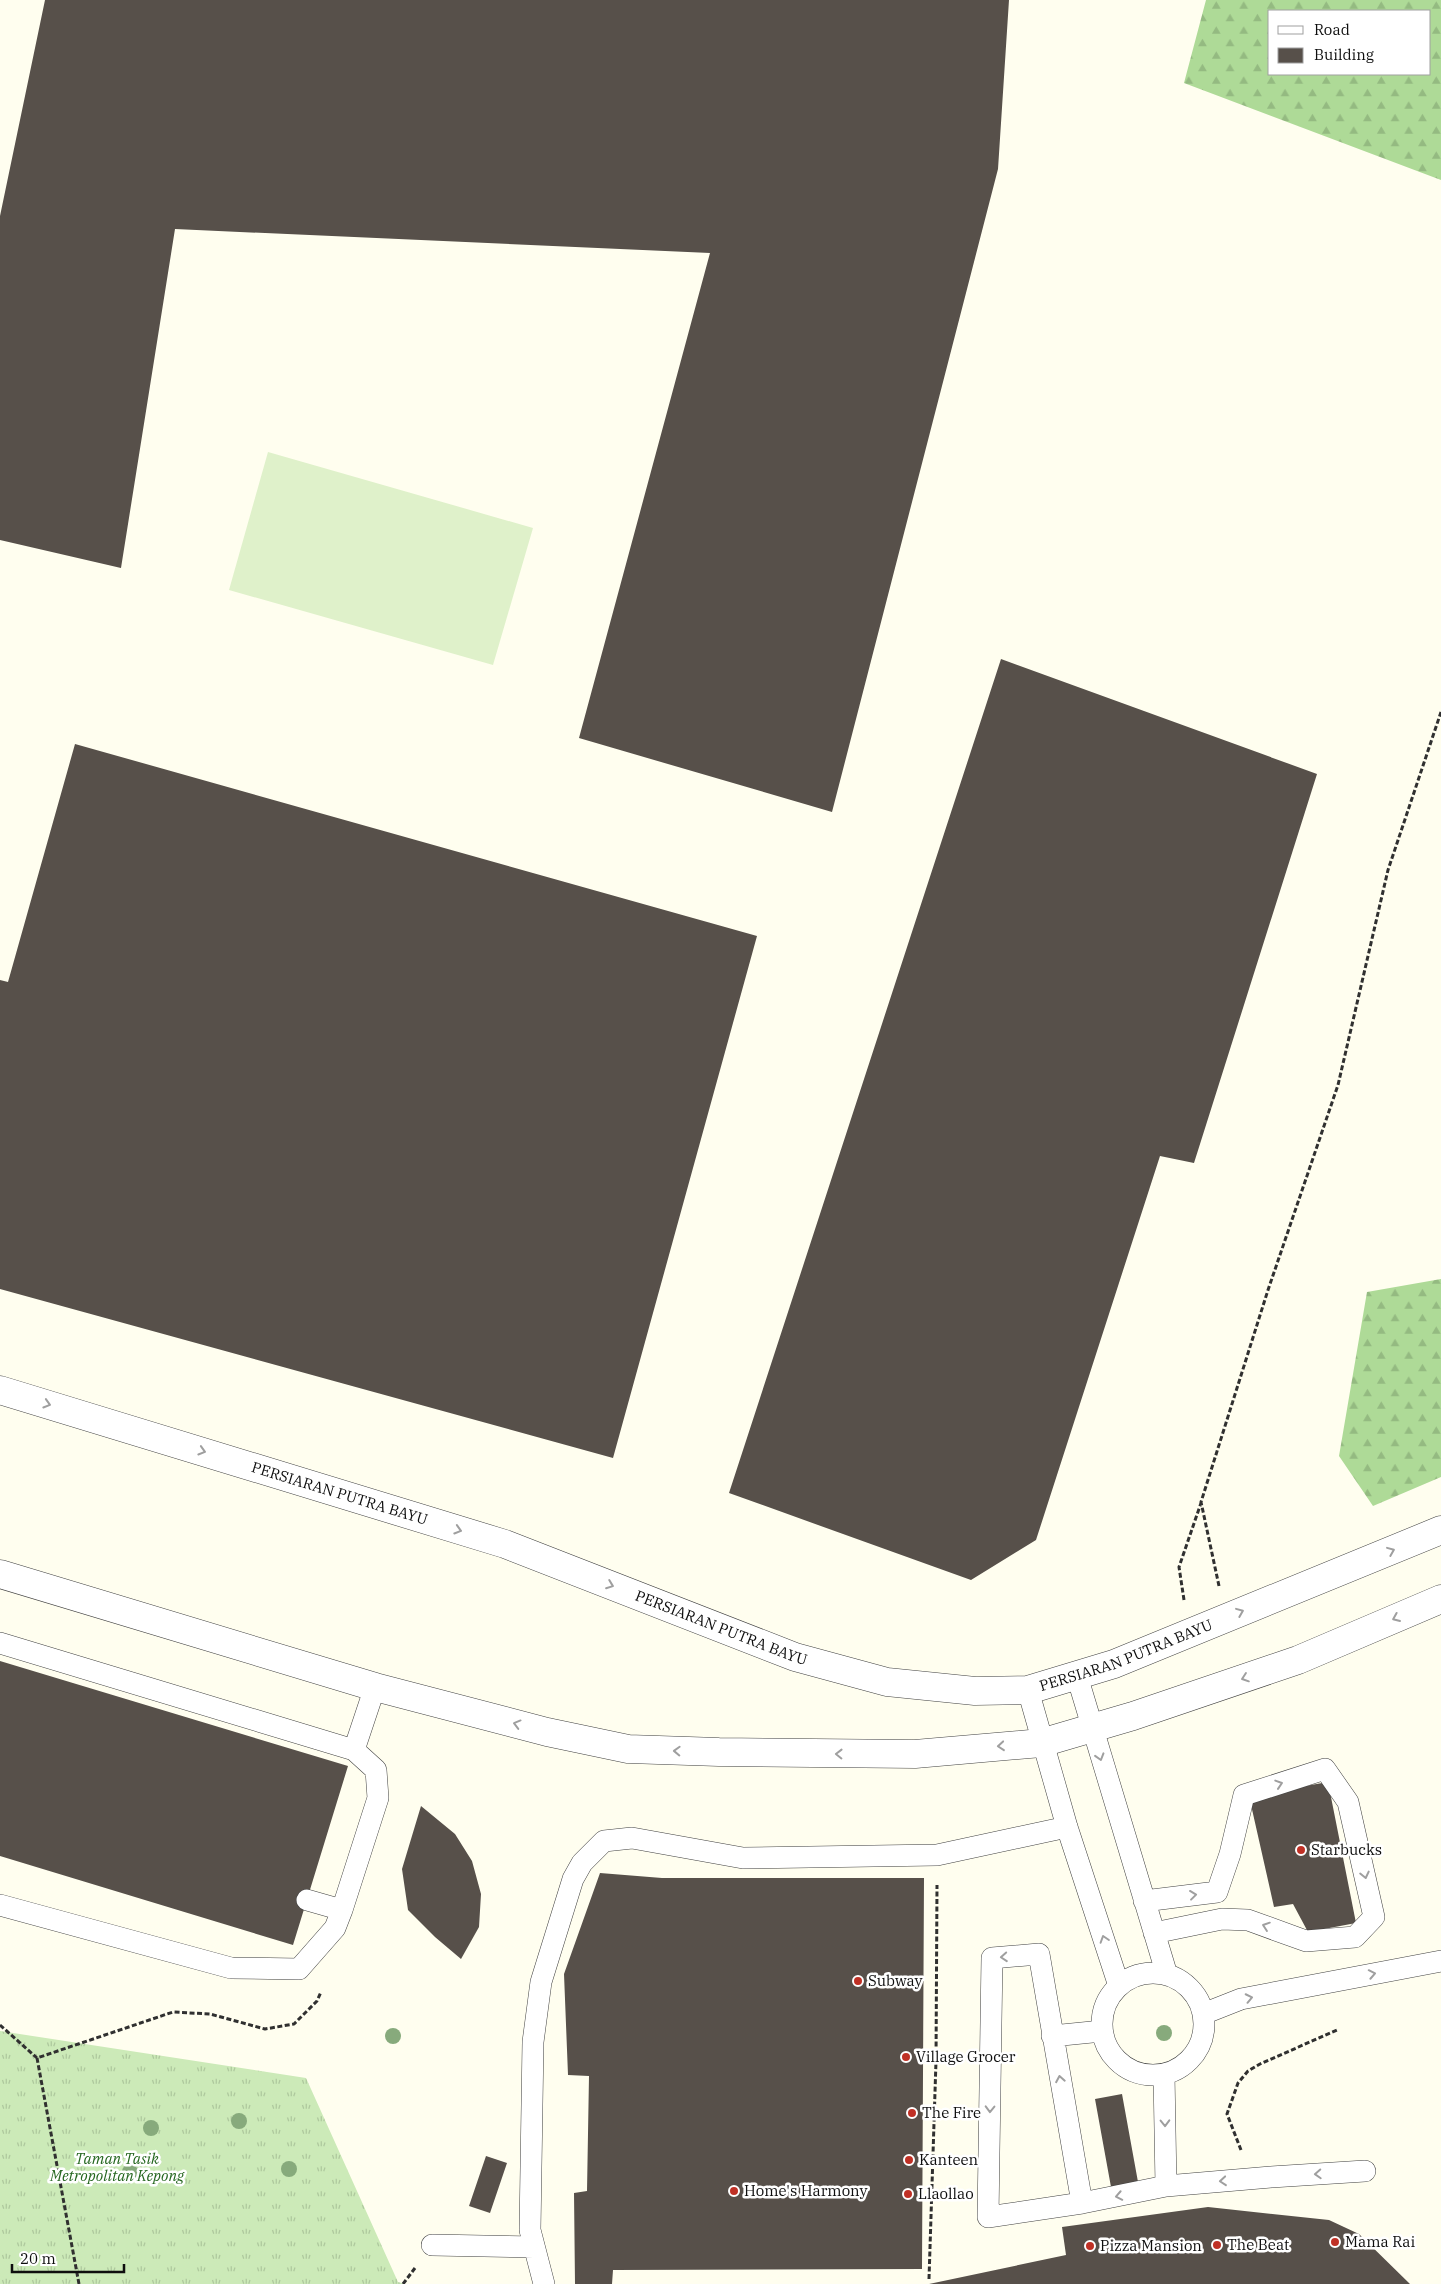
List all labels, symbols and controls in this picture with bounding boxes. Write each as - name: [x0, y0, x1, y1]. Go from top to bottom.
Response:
- legend: [1268, 10, 1431, 75]
- text: Road: [1314, 20, 1350, 39]
- text: Building: [1314, 45, 1374, 64]
- one-way arrow: [42, 1398, 50, 1408]
- one-way arrow: [197, 1446, 206, 1456]
- street label: PERSIARAN PUTRA BAYU: [249, 1457, 430, 1529]
- one-way arrow: [453, 1524, 461, 1534]
- one-way arrow: [1386, 1547, 1395, 1557]
- one-way arrow: [606, 1579, 614, 1589]
- street label: PERSIARAN PUTRA BAYU: [633, 1586, 810, 1669]
- one-way arrow: [1236, 1608, 1244, 1618]
- one-way arrow: [1392, 1612, 1401, 1623]
- street label: PERSIARAN PUTRA BAYU: [1037, 1615, 1215, 1695]
- one-way arrow: [1241, 1672, 1250, 1682]
- one-way arrow: [512, 1719, 521, 1730]
- one-way arrow: [997, 1741, 1005, 1752]
- one-way arrow: [672, 1745, 680, 1756]
- one-way arrow: [835, 1748, 843, 1759]
- one-way arrow: [1095, 1752, 1105, 1760]
- one-way arrow: [1275, 1780, 1283, 1790]
- place label: Starbucks: [1311, 1840, 1382, 1859]
- marker: Starbucks: [1295, 1844, 1307, 1856]
- one-way arrow: [1359, 1870, 1370, 1879]
- one-way arrow: [1189, 1890, 1197, 1901]
- one-way arrow: [1262, 1922, 1270, 1932]
- one-way arrow: [1100, 1936, 1110, 1944]
- one-way arrow: [999, 1951, 1007, 1962]
- one-way arrow: [1368, 1970, 1377, 1980]
- place label: Subway: [868, 1971, 923, 1990]
- marker: Subway: [852, 1975, 864, 1987]
- one-way arrow: [1245, 1993, 1253, 2004]
- place label: Village Grocer: [916, 2047, 1016, 2066]
- marker: Village Grocer: [900, 2051, 912, 2063]
- one-way arrow: [1055, 2075, 1065, 2084]
- place label: The Fire: [922, 2103, 981, 2122]
- one-way arrow: [985, 2106, 995, 2113]
- marker: The Fire: [906, 2107, 918, 2119]
- one-way arrow: [1160, 2120, 1170, 2127]
- park label: Taman Tasik Metropolitan Kepong: [49, 2149, 185, 2185]
- place label: Kanteen: [919, 2150, 979, 2169]
- marker: Kanteen: [903, 2154, 915, 2166]
- one-way arrow: [1314, 2168, 1322, 2179]
- one-way arrow: [1218, 2175, 1226, 2186]
- place label: Home's Harmony: [744, 2181, 868, 2200]
- place label: Llaollao: [918, 2184, 974, 2203]
- marker: Home's Harmony: [728, 2185, 740, 2197]
- marker: Llaollao: [902, 2188, 914, 2200]
- one-way arrow: [1114, 2190, 1123, 2200]
- place label: Mama Rai: [1345, 2232, 1416, 2251]
- place label: The Beat: [1227, 2235, 1289, 2254]
- place label: Pizza Mansion: [1100, 2236, 1202, 2255]
- marker: Mama Rai: [1329, 2236, 1341, 2248]
- marker: The Beat: [1211, 2239, 1223, 2251]
- marker: Pizza Mansion: [1084, 2240, 1096, 2252]
- scale bar: [12, 2242, 125, 2274]
- text: 20 m: [20, 2249, 56, 2268]

